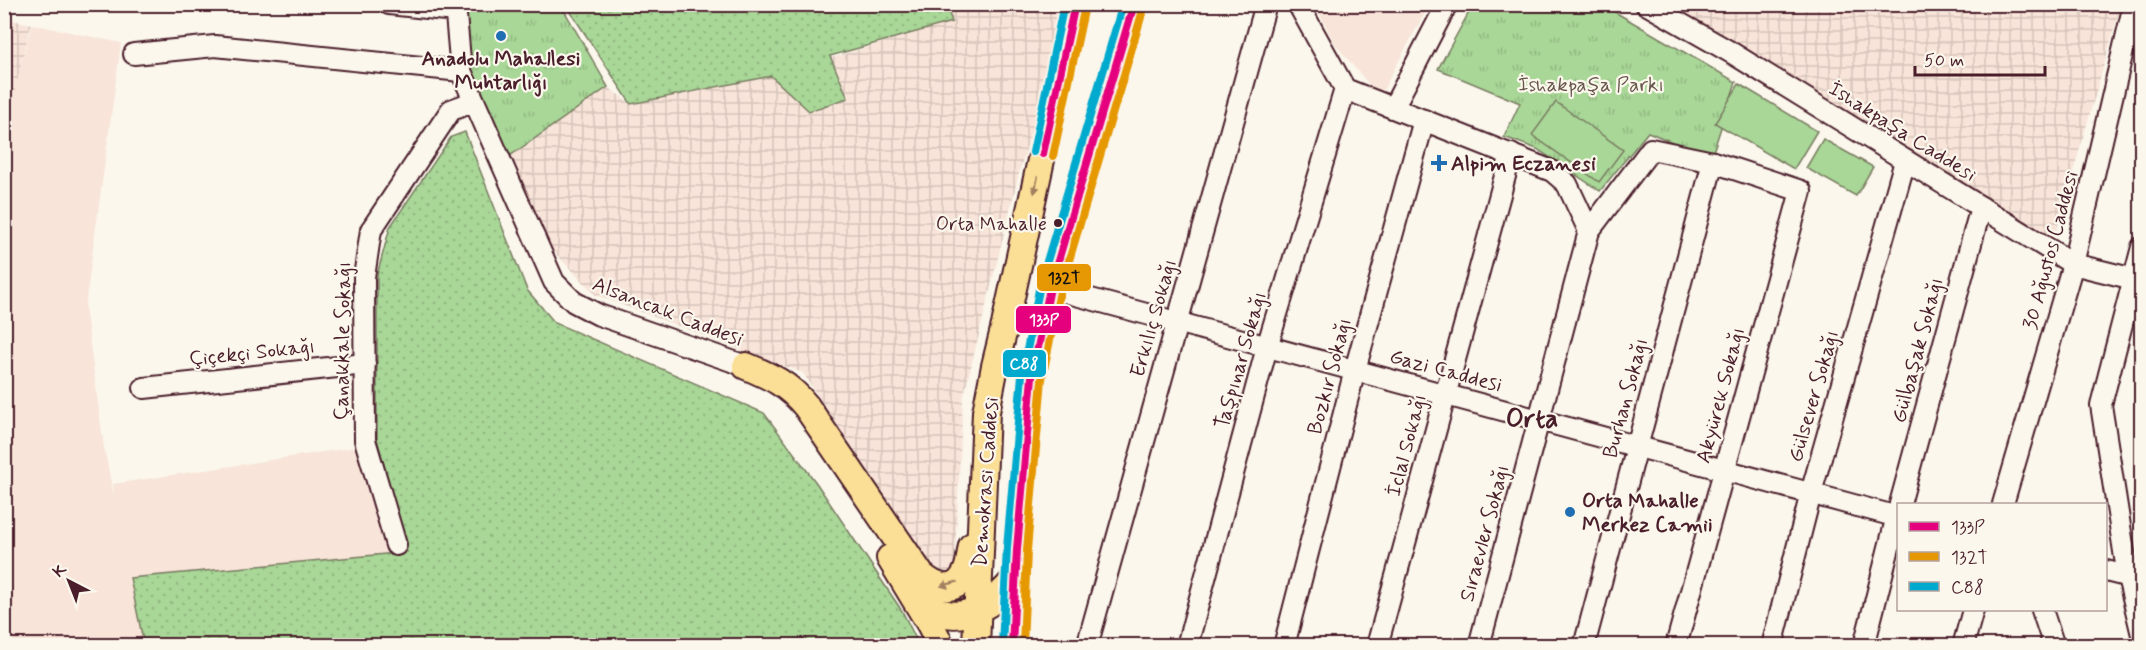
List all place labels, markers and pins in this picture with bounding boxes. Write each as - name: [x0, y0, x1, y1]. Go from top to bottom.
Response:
- marker: Anadolu Mahallesi Muhtarlığı: [494, 29, 508, 43]
- place label: Anadolu Mahallesi Muhtarlığı: [422, 45, 580, 97]
- place label: Alpim Eczanesi: [1451, 150, 1596, 178]
- marker: Alpim Eczanesi: [1432, 156, 1446, 170]
- place label: Orta Mahalle: [936, 211, 1047, 238]
- marker: Orta Mahalle: [1052, 217, 1064, 229]
- place label: Orta Mahalle Merkez Camii: [1582, 487, 1713, 539]
- marker: Orta Mahalle Merkez Camii: [1563, 505, 1577, 519]

